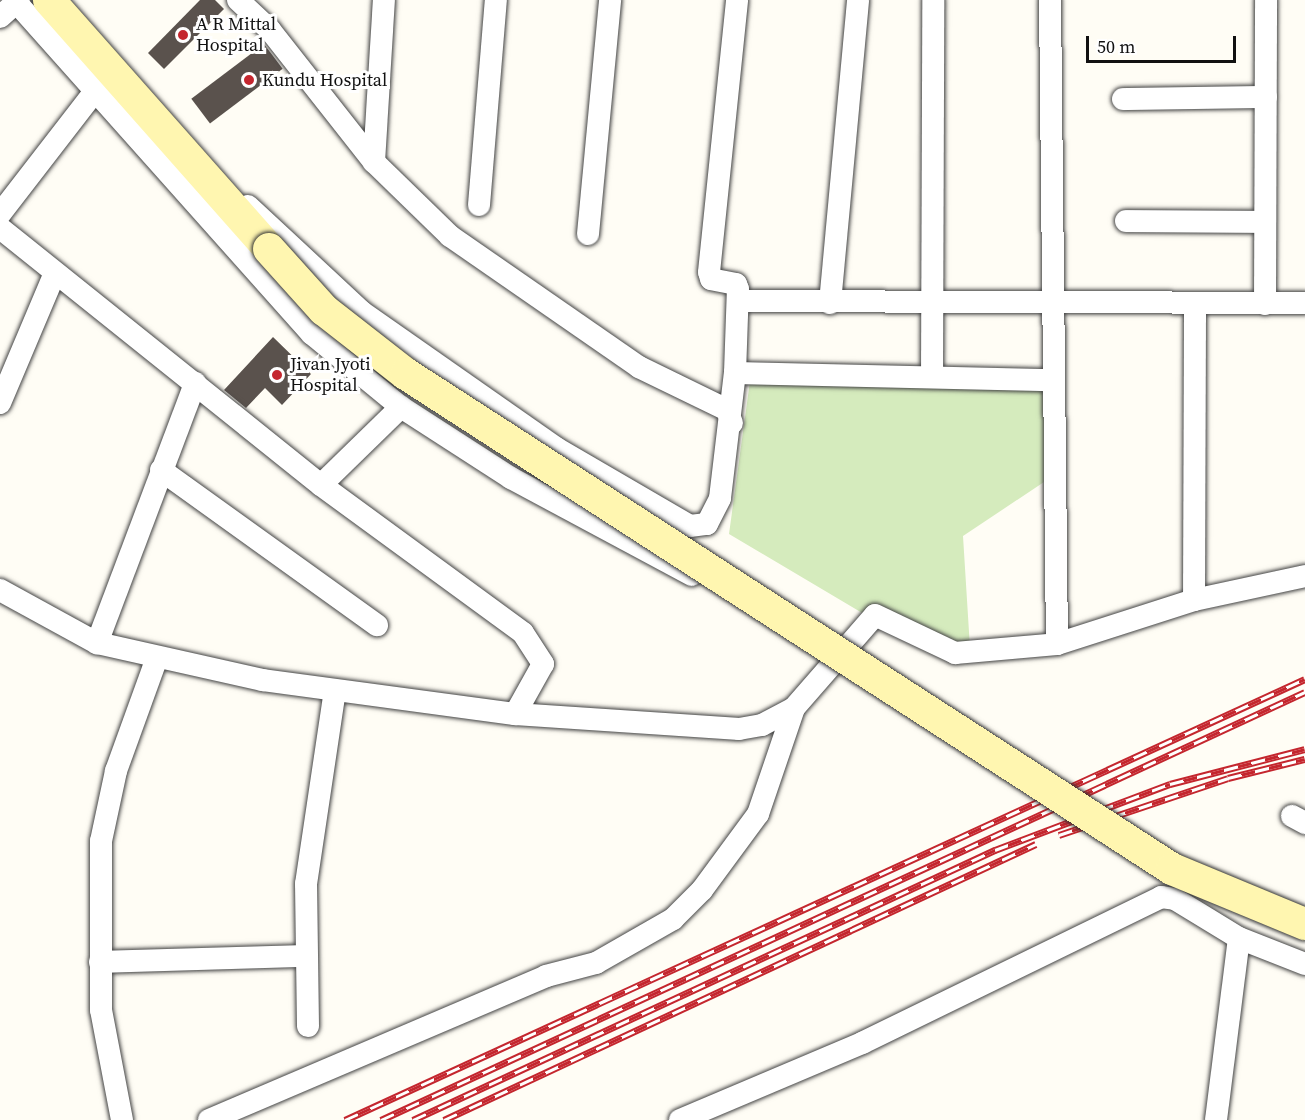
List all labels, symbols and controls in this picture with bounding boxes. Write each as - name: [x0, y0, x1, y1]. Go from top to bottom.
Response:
- place label: A R Mittal Hospital: [196, 14, 276, 57]
- scale bar: [1089, 24, 1239, 62]
- marker: A R Mittal Hospital: [174, 26, 192, 44]
- text: 50 m: [1097, 34, 1135, 59]
- place label: Kundu Hospital: [262, 69, 387, 91]
- marker: Kundu Hospital: [240, 71, 258, 89]
- place label: Jivan Jyoti Hospital: [290, 354, 371, 397]
- marker: Jivan Jyoti Hospital: [268, 366, 286, 384]

